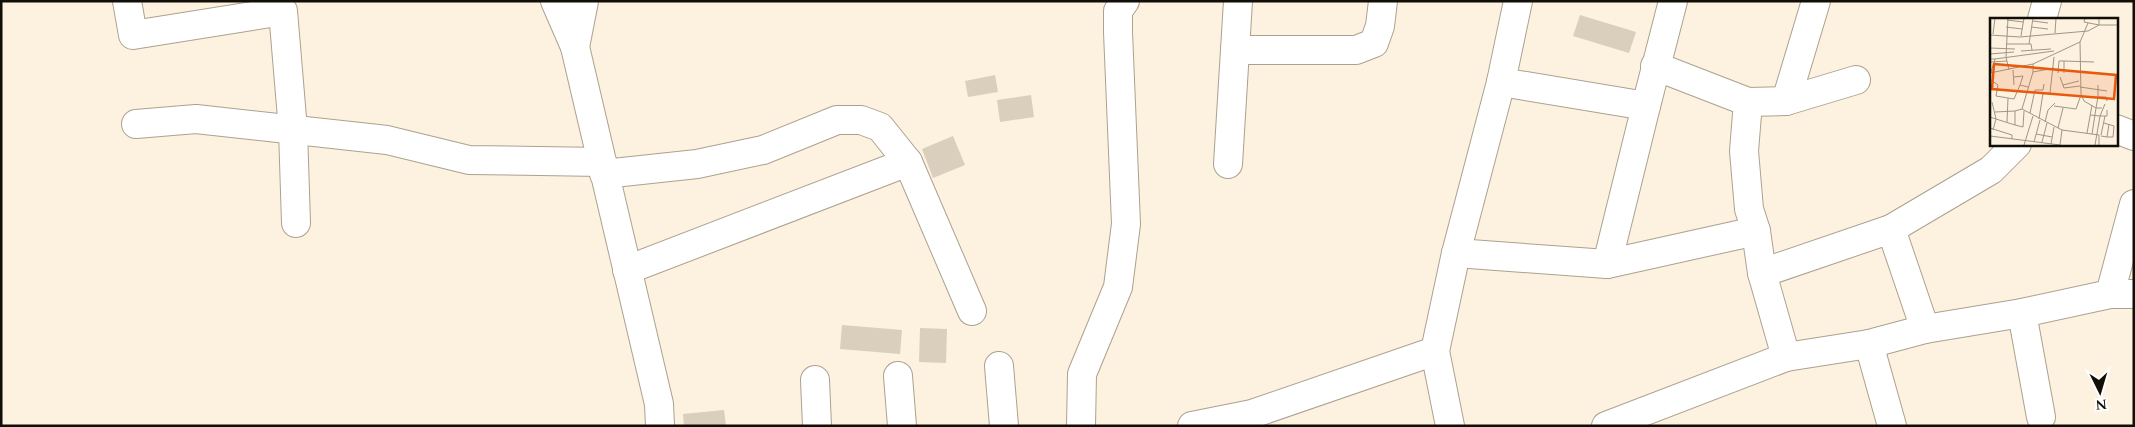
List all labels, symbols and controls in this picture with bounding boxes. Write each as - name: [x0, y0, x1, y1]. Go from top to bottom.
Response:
- inset map: [1990, 18, 2118, 145]
- north arrow: [2075, 367, 2125, 417]
- text: N: [2094, 393, 2108, 415]

